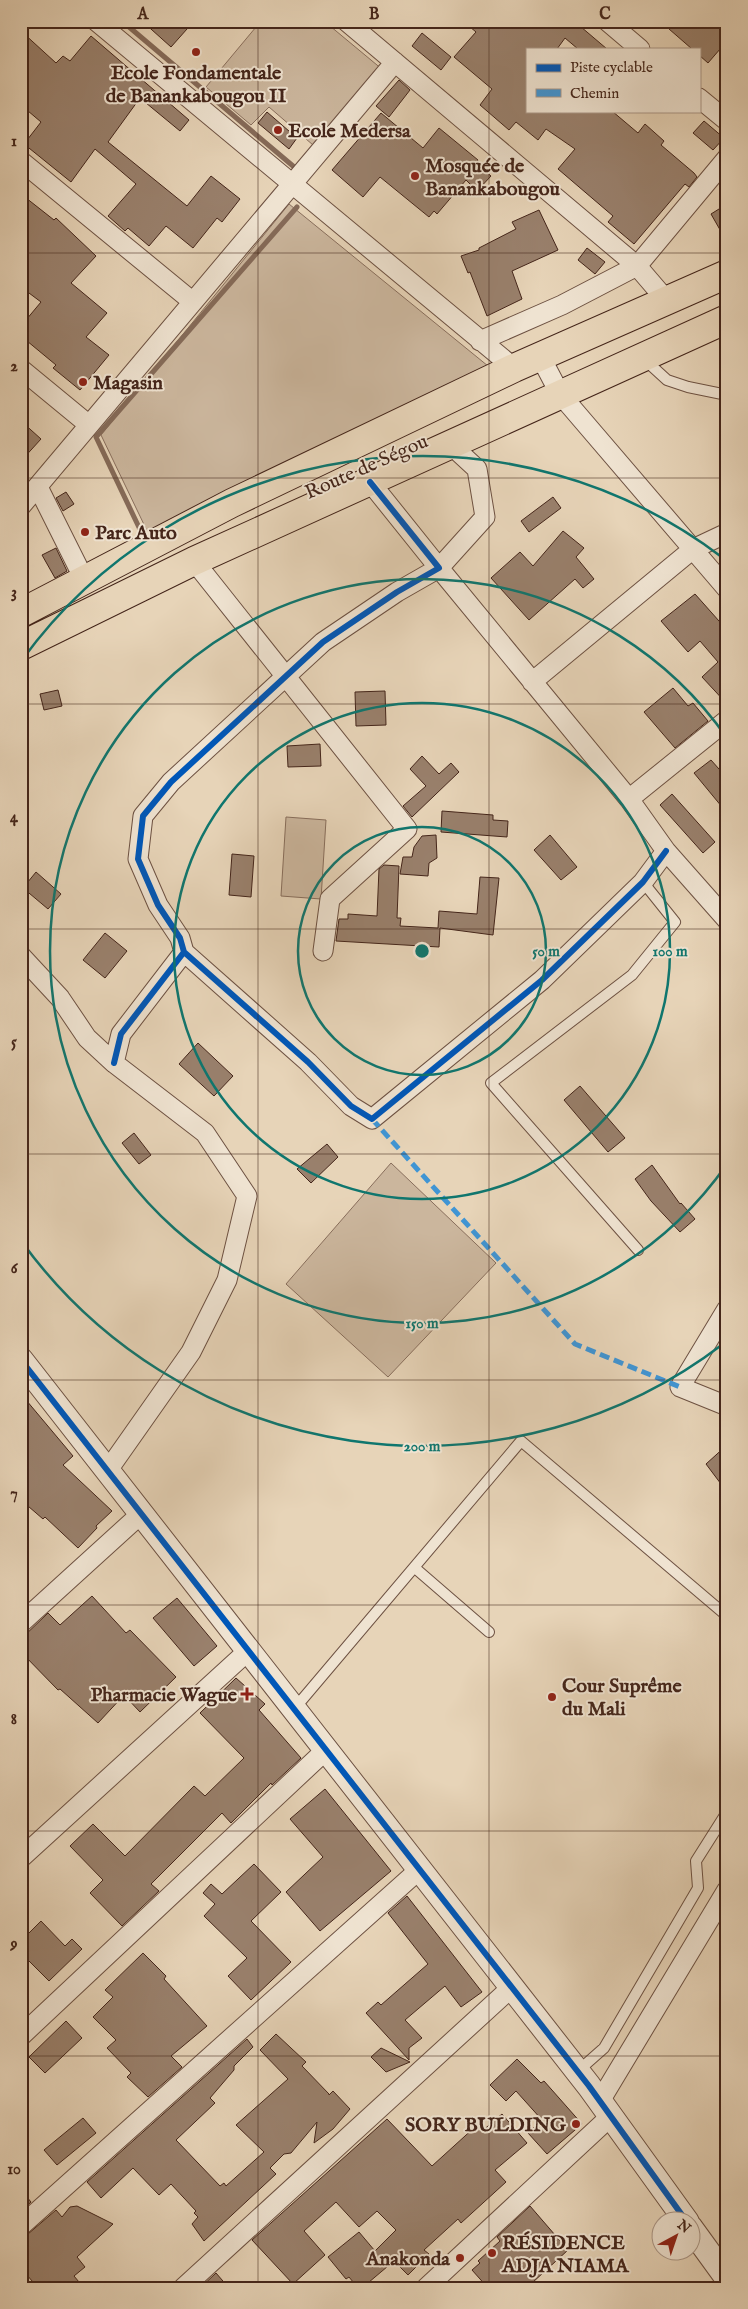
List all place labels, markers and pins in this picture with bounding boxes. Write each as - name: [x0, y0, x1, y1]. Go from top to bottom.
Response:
- marker: Ecole Fondamentale de Banankabougou II: [190, 46, 202, 58]
- place label: Ecole Fondamentale de Banankabougou II: [106, 61, 287, 109]
- place label: Ecole Medersa: [288, 119, 411, 144]
- marker: Ecole Medersa: [272, 124, 284, 136]
- place label: Mosquée de Banankabougou: [425, 154, 560, 202]
- marker: Mosquée de Banankabougou: [409, 170, 421, 182]
- place label: Magasin: [93, 371, 163, 396]
- marker: Magasin: [77, 376, 89, 388]
- place label: Parc Auto: [95, 521, 177, 546]
- marker: Parc Auto: [79, 526, 91, 538]
- centre of rings: [413, 942, 431, 960]
- place label: Cour Suprême du Mali: [562, 1674, 682, 1722]
- place label: Pharmacie Wague: [90, 1683, 238, 1708]
- marker: Pharmacie Wague: [241, 1688, 253, 1700]
- marker: Cour Suprême du Mali: [546, 1691, 558, 1703]
- place label: SORY BULDING: [405, 2113, 567, 2138]
- marker: SORY BULDING: [570, 2118, 582, 2130]
- place label: RÉSIDENCE ADJA NIAMA: [501, 2231, 630, 2279]
- place label: Anakonda: [365, 2247, 450, 2272]
- marker: RÉSIDENCE ADJA NIAMA: [486, 2247, 498, 2259]
- marker: Anakonda: [454, 2252, 466, 2264]

